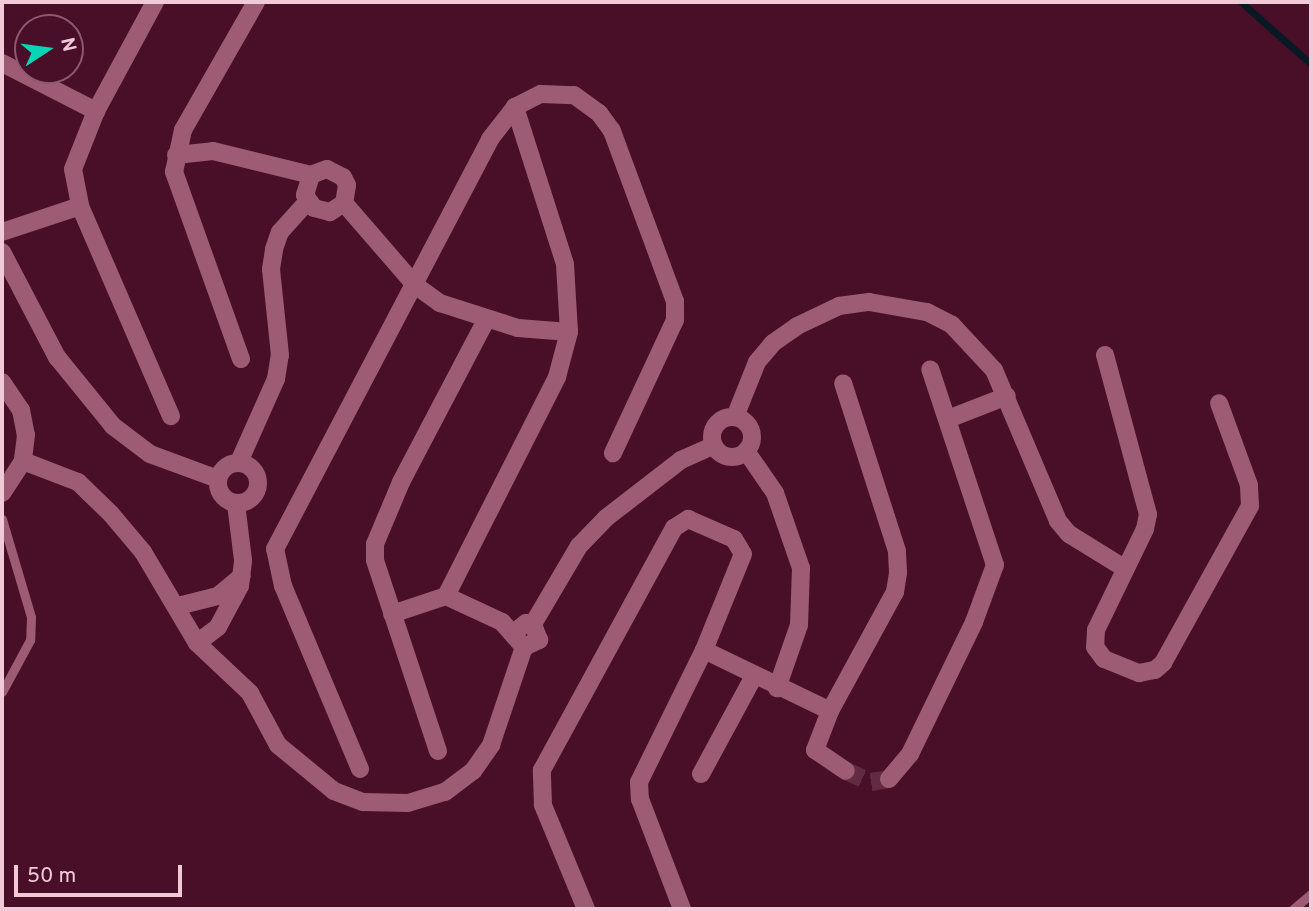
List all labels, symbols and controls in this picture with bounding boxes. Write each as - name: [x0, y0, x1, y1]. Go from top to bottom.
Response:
- north arrow: [14, 14, 84, 84]
- text: N: [54, 35, 81, 54]
- scale bar: [18, 852, 186, 896]
- text: 50 m: [27, 863, 76, 890]

